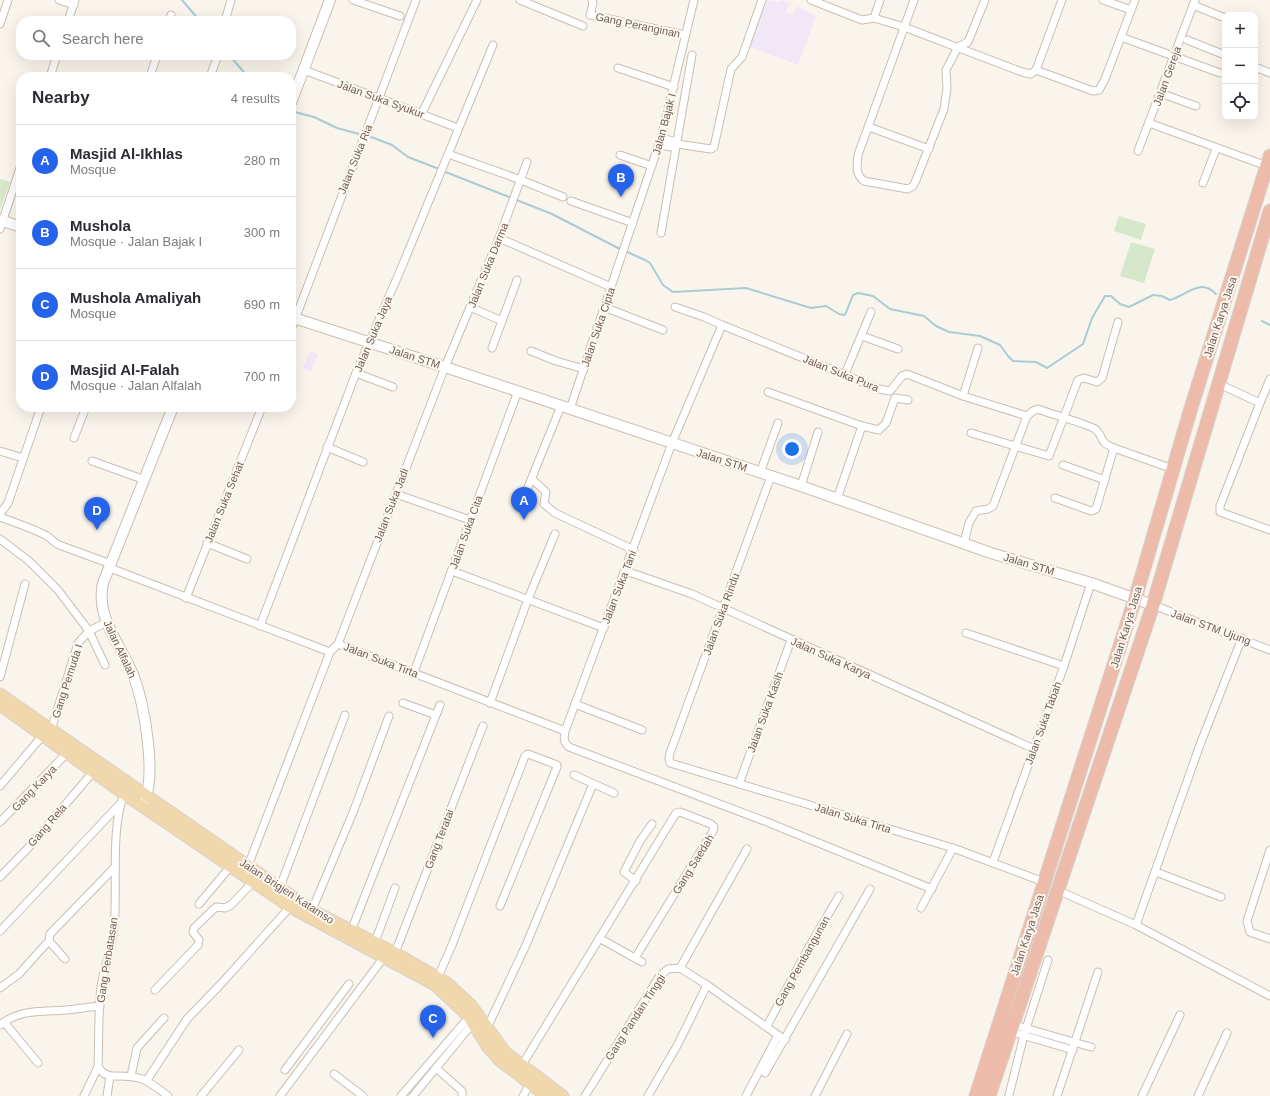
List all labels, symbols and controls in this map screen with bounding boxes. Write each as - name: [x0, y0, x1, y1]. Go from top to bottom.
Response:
- street label: Gang Peranginan: [595, 10, 681, 40]
- map controls: [1222, 12, 1258, 120]
- button: +: [1222, 12, 1258, 48]
- search box: [16, 16, 296, 60]
- icon: search: [30, 27, 52, 49]
- text: Search here: [62, 30, 144, 47]
- street label: Jalan Gereja: [1151, 44, 1184, 107]
- button: −: [1222, 48, 1258, 84]
- street label: Jalan Suka Syukur: [336, 78, 426, 120]
- button: locate: [1222, 84, 1258, 120]
- text: Nearby: [32, 88, 90, 107]
- text: 4 results: [231, 91, 280, 106]
- street label: Jalan Bajak I: [650, 92, 678, 156]
- street label: Jalan Suka Ria: [336, 122, 375, 196]
- text: Masjid Al-Ikhlas: [70, 145, 183, 162]
- text: A: [40, 153, 50, 168]
- text: 280 m: [244, 153, 280, 168]
- text: Mosque: [70, 162, 116, 177]
- pin: B: [608, 164, 634, 197]
- text: Mushola: [70, 217, 131, 234]
- street label: Jalan Suka Darma: [465, 220, 511, 309]
- text: B: [40, 225, 50, 240]
- text: 300 m: [244, 225, 280, 240]
- text: Mosque · Jalan Bajak I: [70, 234, 202, 249]
- street label: Jalan Karya Jasa: [1201, 274, 1239, 359]
- street label: Jalan Suka Cipta: [579, 285, 617, 368]
- text: Mushola Amaliyah: [70, 289, 201, 306]
- street label: Jalan Suka Jaya: [352, 294, 395, 373]
- text: C: [40, 297, 50, 312]
- text: 690 m: [244, 297, 280, 312]
- text: Mosque: [70, 306, 116, 321]
- street label: Jalan STM: [388, 343, 442, 371]
- street label: Jalan Suka Pura: [801, 352, 881, 394]
- text: Masjid Al-Falah: [70, 361, 179, 378]
- text: D: [40, 369, 50, 384]
- text: 700 m: [244, 369, 280, 384]
- text: Mosque · Jalan Alfalah: [70, 378, 202, 393]
- your location: [782, 439, 802, 459]
- street label: Jalan STM: [695, 446, 749, 474]
- street label: Jalan Suka Sehat: [202, 460, 246, 544]
- street label: Jalan Suka Jadi: [371, 467, 411, 543]
- pin: A: [511, 487, 537, 520]
- street label: Jalan Suka Cita: [447, 493, 485, 570]
- pin: D: [84, 497, 110, 530]
- street label: Jalan Suka Tani: [600, 549, 638, 625]
- street label: Jalan STM: [1002, 551, 1056, 577]
- street label: Jalan Suka Rindu: [701, 571, 741, 657]
- street label: Jalan Karya Jasa: [1108, 584, 1144, 669]
- street label: Jalan STM Ujung: [1169, 607, 1253, 647]
- street label: Jalan Alfalah: [101, 618, 139, 680]
- street label: Jalan Suka Karya: [789, 635, 874, 681]
- street label: Jalan Suka Tirta: [342, 640, 421, 680]
- street label: Gang Pemuda I: [49, 643, 85, 719]
- street label: Jalan Suka Kasih: [745, 670, 785, 754]
- street label: Jalan Suka Tabah: [1022, 680, 1064, 766]
- street label: Gang Karya: [9, 762, 59, 813]
- street label: Gang Rela: [25, 801, 69, 849]
- street label: Jalan Suka Tirta: [814, 801, 893, 836]
- street label: Gang Teratai: [422, 808, 456, 870]
- street label: Gang Saedah: [670, 832, 716, 896]
- street label: Jalan Brigjen Katamso: [238, 856, 336, 926]
- street label: Jalan Karya Jasa: [1008, 892, 1046, 977]
- street label: Gang Pembangunan: [772, 914, 832, 1008]
- street label: Gang Perbatasan: [94, 916, 120, 1004]
- street label: Gang Pandan Tinggi: [603, 972, 667, 1062]
- pin: C: [420, 1005, 446, 1038]

